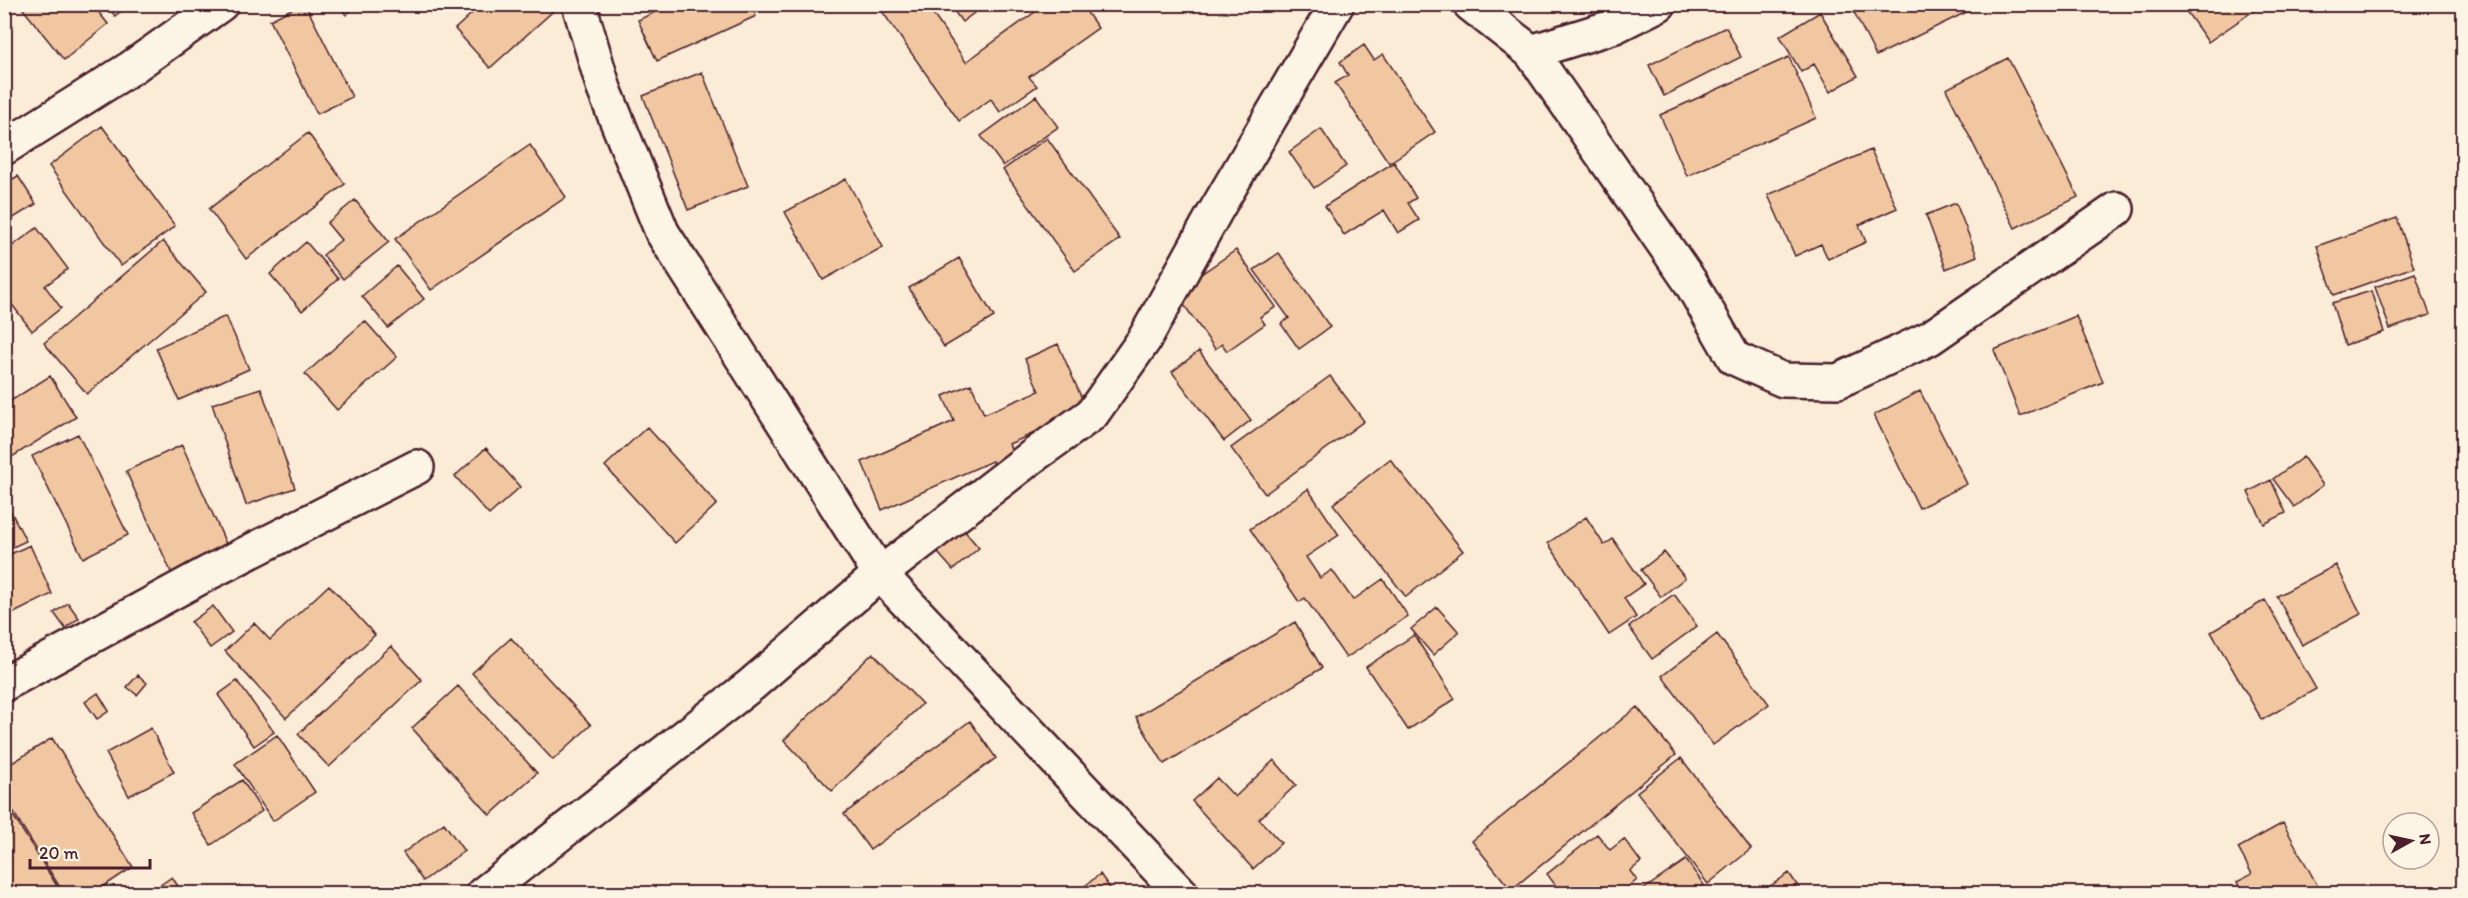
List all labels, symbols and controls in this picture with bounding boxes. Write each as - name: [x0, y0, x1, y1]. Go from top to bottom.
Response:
- north arrow: [2381, 811, 2441, 871]
- scale bar: [30, 832, 150, 870]
- text: N: [2415, 832, 2436, 846]
- text: 20 m: [39, 842, 79, 864]

